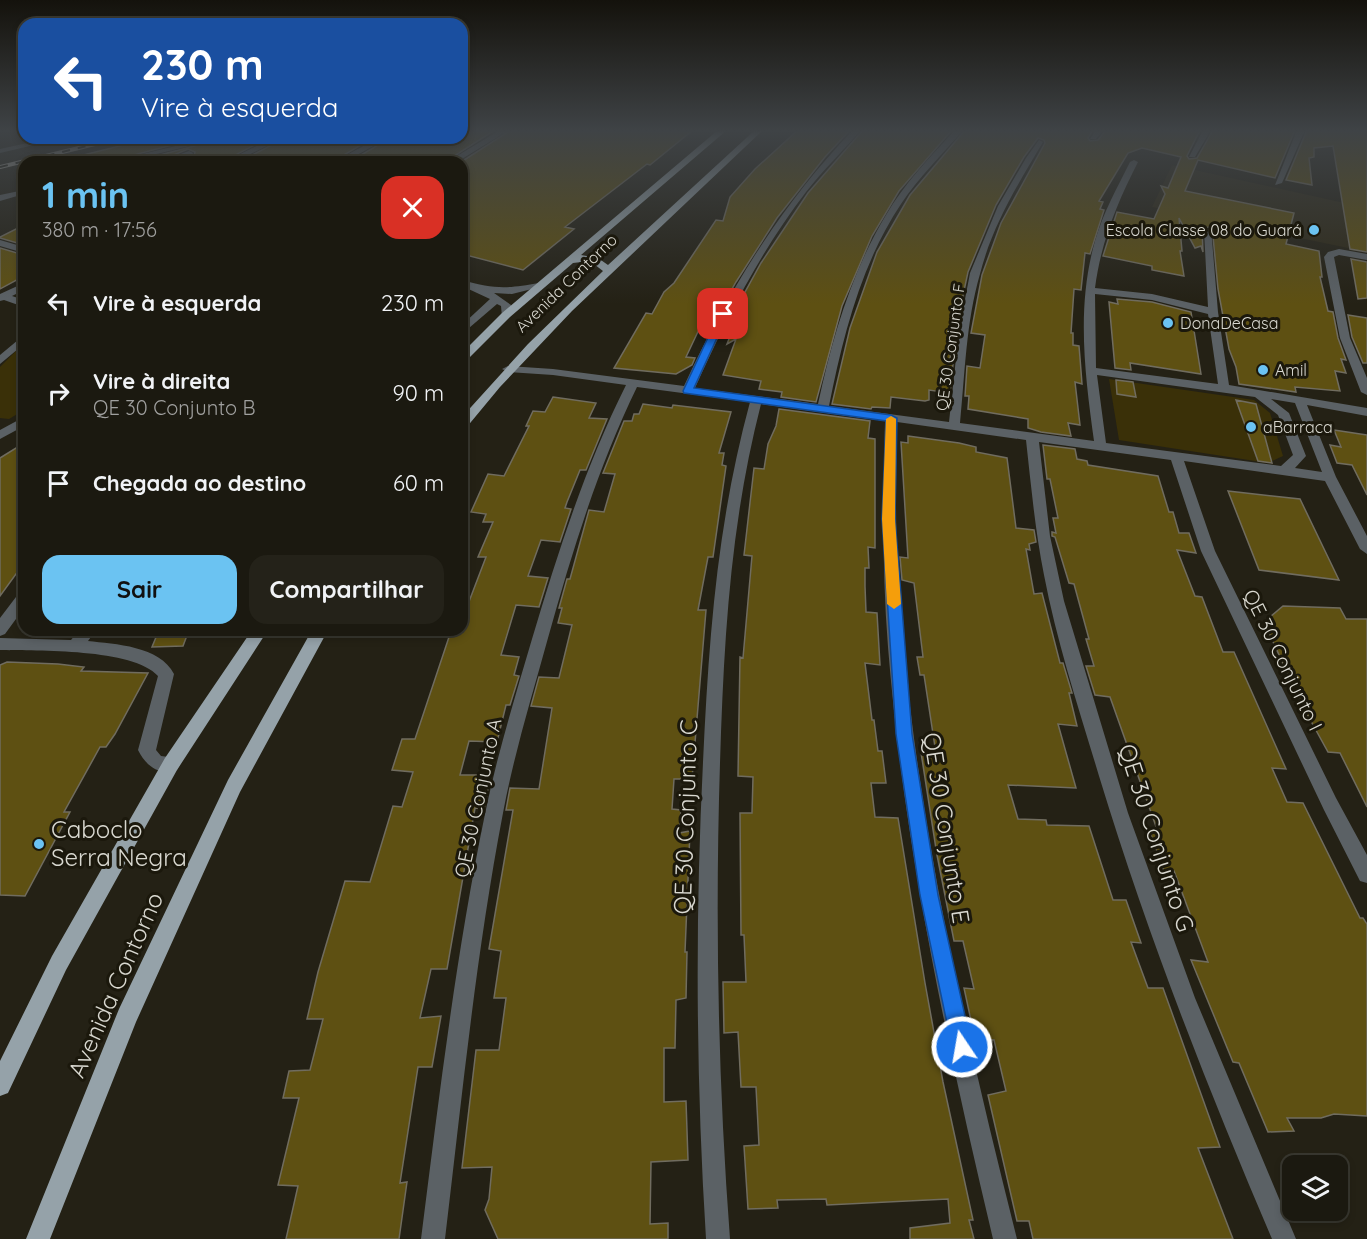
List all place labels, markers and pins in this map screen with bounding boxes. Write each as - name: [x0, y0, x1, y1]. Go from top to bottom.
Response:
- place label: Escola Classe 08 do Guará: [1106, 220, 1302, 240]
- marker: Escola Classe 08 do Guará: [1307, 223, 1321, 237]
- pin: [697, 288, 748, 339]
- place label: DonaDeCasa: [1180, 313, 1278, 333]
- marker: DonaDeCasa: [1161, 316, 1175, 330]
- place label: Amil: [1275, 360, 1307, 380]
- marker: Amil: [1256, 363, 1270, 377]
- place label: aBarraca: [1263, 417, 1333, 437]
- marker: aBarraca: [1244, 420, 1258, 434]
- place label: Caboclo Serra Negra: [51, 814, 187, 872]
- marker: Caboclo Serra Negra: [32, 837, 46, 851]

